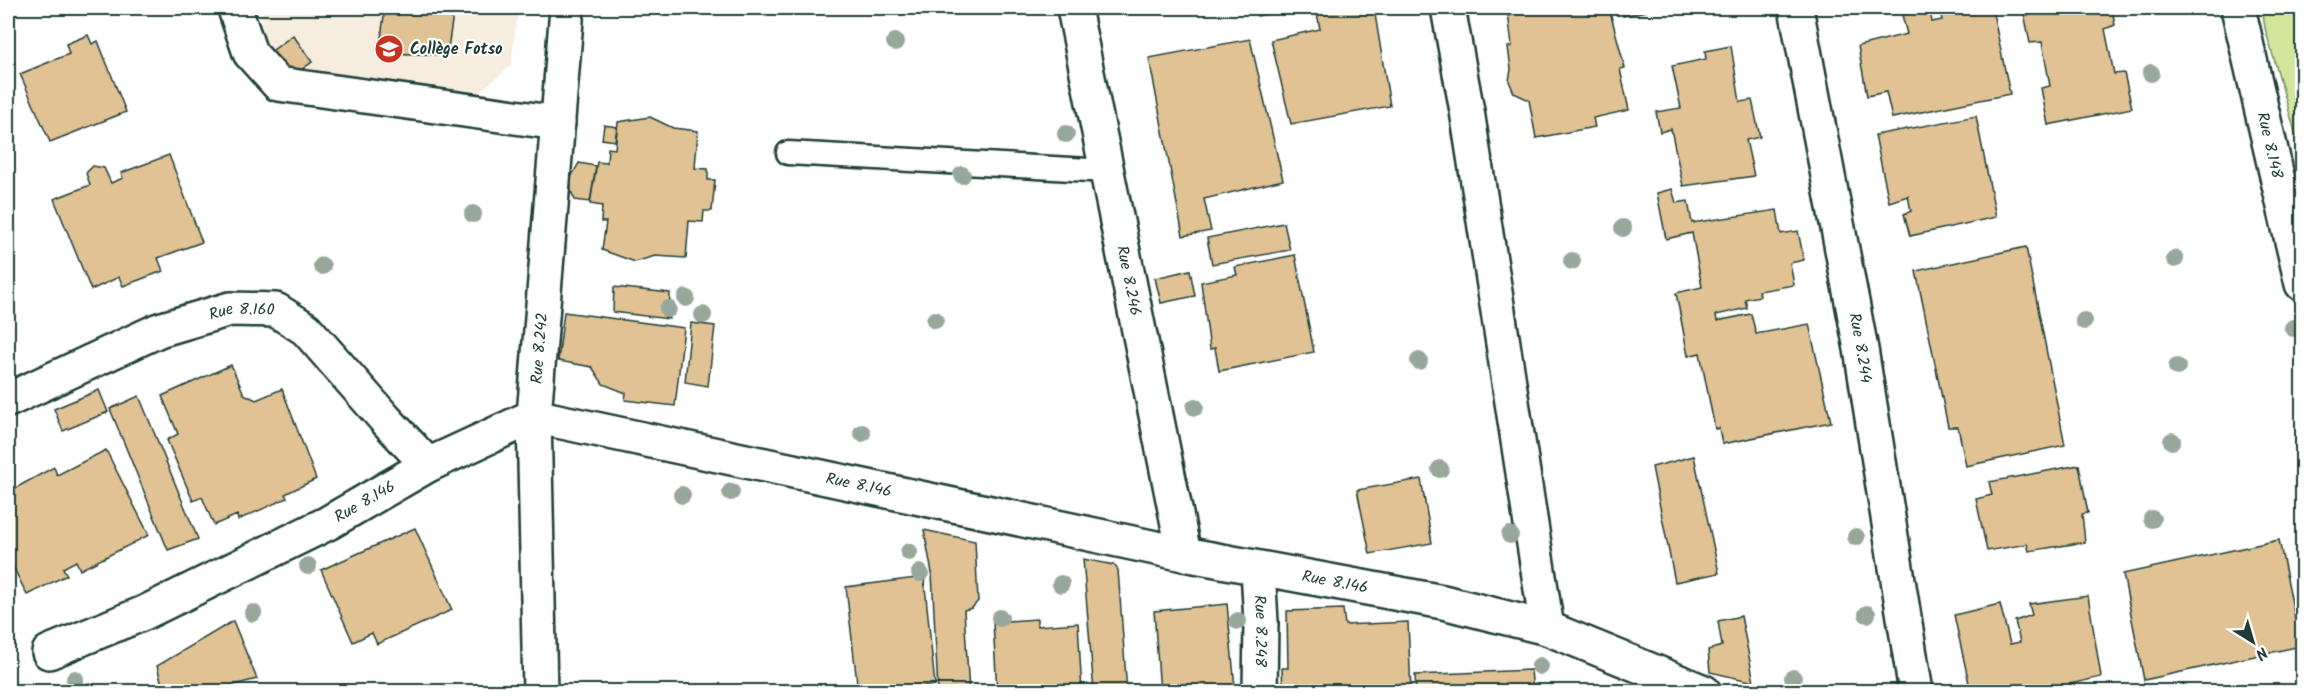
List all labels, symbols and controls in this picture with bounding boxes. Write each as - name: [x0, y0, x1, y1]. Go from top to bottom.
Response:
- school or university icon: Collège Fotso: [373, 33, 405, 65]
- place label: Collège Fotso: [410, 37, 503, 62]
- street label: Rue 8.148: [2250, 110, 2290, 181]
- street label: Rue 8.246: [1110, 243, 1148, 318]
- street label: Rue 8.160: [206, 296, 275, 327]
- street label: Rue 8.244: [1842, 311, 1879, 385]
- street label: Rue 8.242: [524, 312, 555, 385]
- street label: Rue 8.146: [824, 466, 894, 504]
- street label: Rue 8.146: [330, 474, 400, 529]
- street label: Rue 8.146: [1300, 564, 1370, 600]
- street label: Rue 8.248: [1247, 594, 1274, 667]
- north arrow: [2223, 612, 2283, 672]
- text: N: [2250, 640, 2273, 666]

